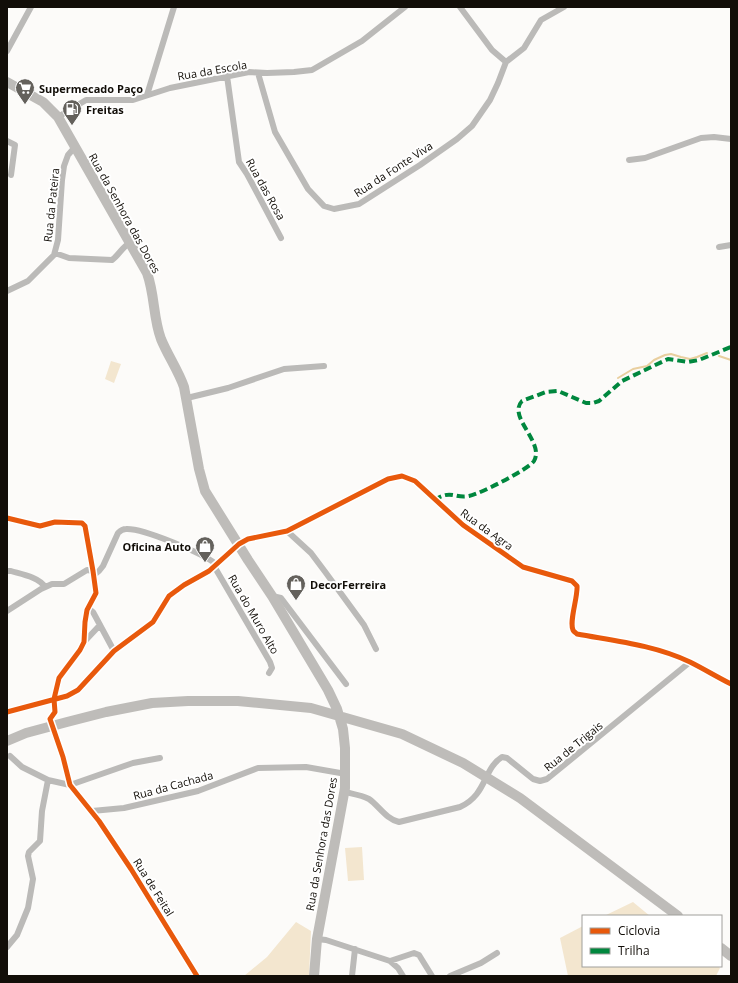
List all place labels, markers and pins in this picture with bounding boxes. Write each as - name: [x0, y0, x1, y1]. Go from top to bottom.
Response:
- supermarket icon: Supermecado Paço: [14, 77, 36, 105]
- place label: Supermecado Paço: [39, 81, 143, 96]
- fuel station icon: Freitas: [61, 98, 83, 126]
- place label: Freitas: [86, 102, 124, 117]
- shop icon: Oficina Auto: [194, 535, 216, 563]
- place label: Oficina Auto: [122, 539, 191, 554]
- shop icon: DecorFerreira: [285, 573, 307, 601]
- place label: DecorFerreira: [310, 577, 386, 592]

